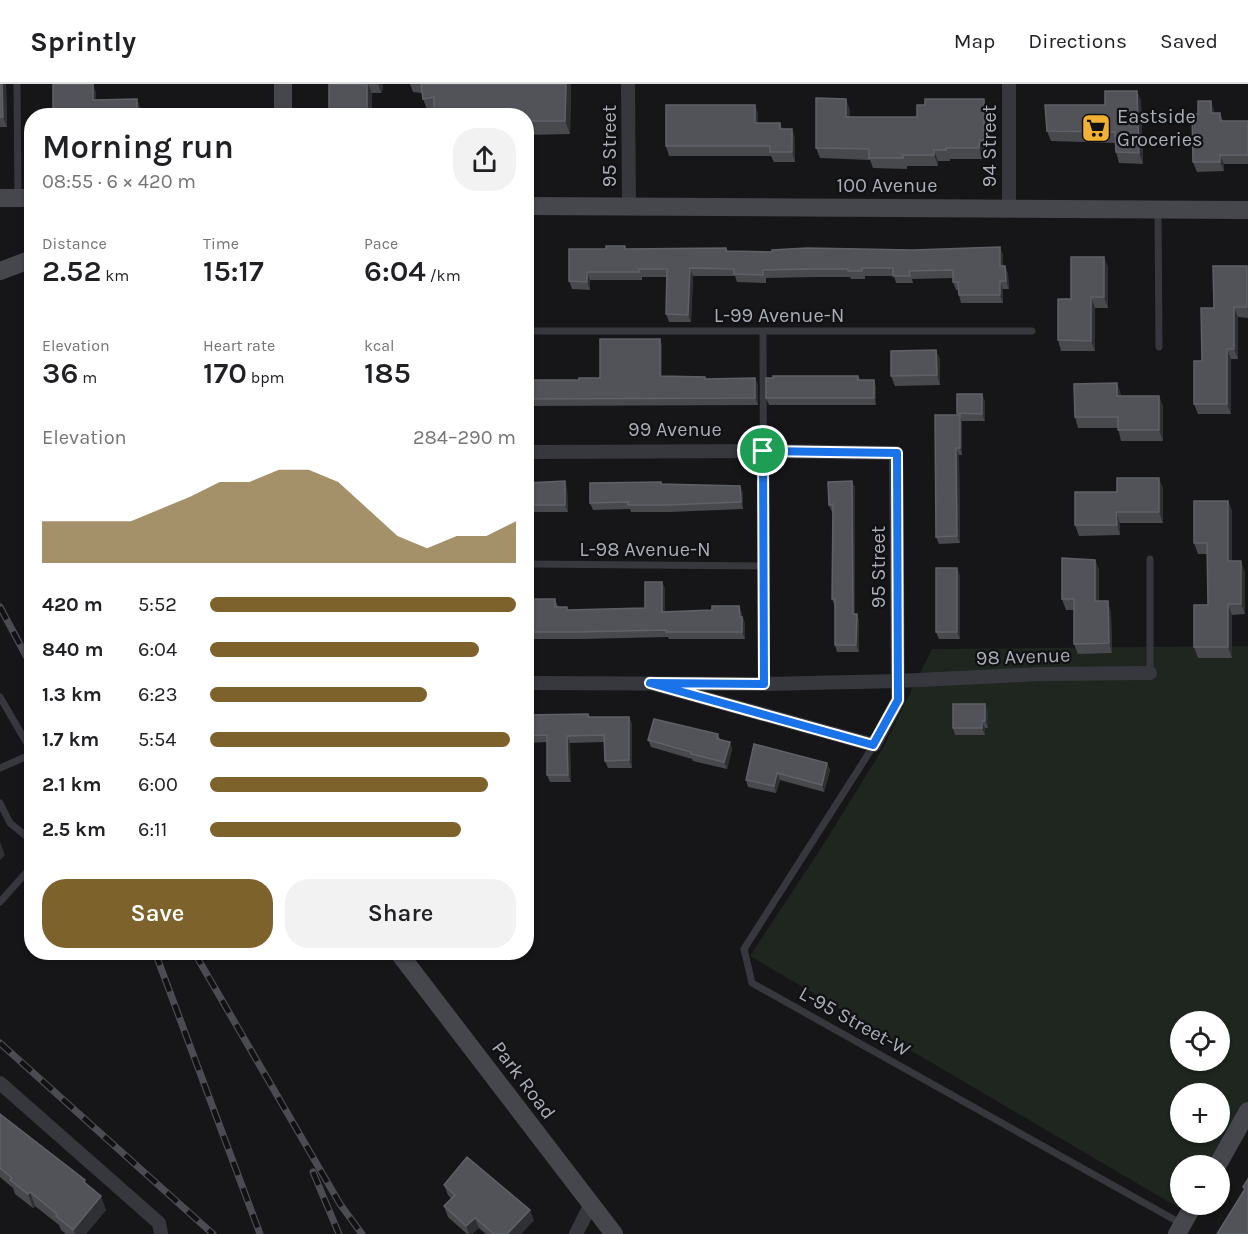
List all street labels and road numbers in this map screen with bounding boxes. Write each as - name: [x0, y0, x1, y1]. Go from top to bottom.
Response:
- street label: 95 Street: [598, 104, 621, 187]
- street label: 94 Street: [978, 104, 1001, 187]
- street label: 100 Avenue: [837, 174, 937, 197]
- street label: L-99 Avenue-N: [714, 304, 844, 327]
- street label: 99 Avenue: [628, 418, 722, 441]
- street label: 95 Street: [867, 525, 890, 608]
- street label: L-98 Avenue-N: [579, 538, 711, 561]
- street label: 98 Avenue: [975, 643, 1071, 670]
- street label: L-95 Street-W: [795, 981, 915, 1062]
- street label: Park Road: [487, 1037, 560, 1124]

